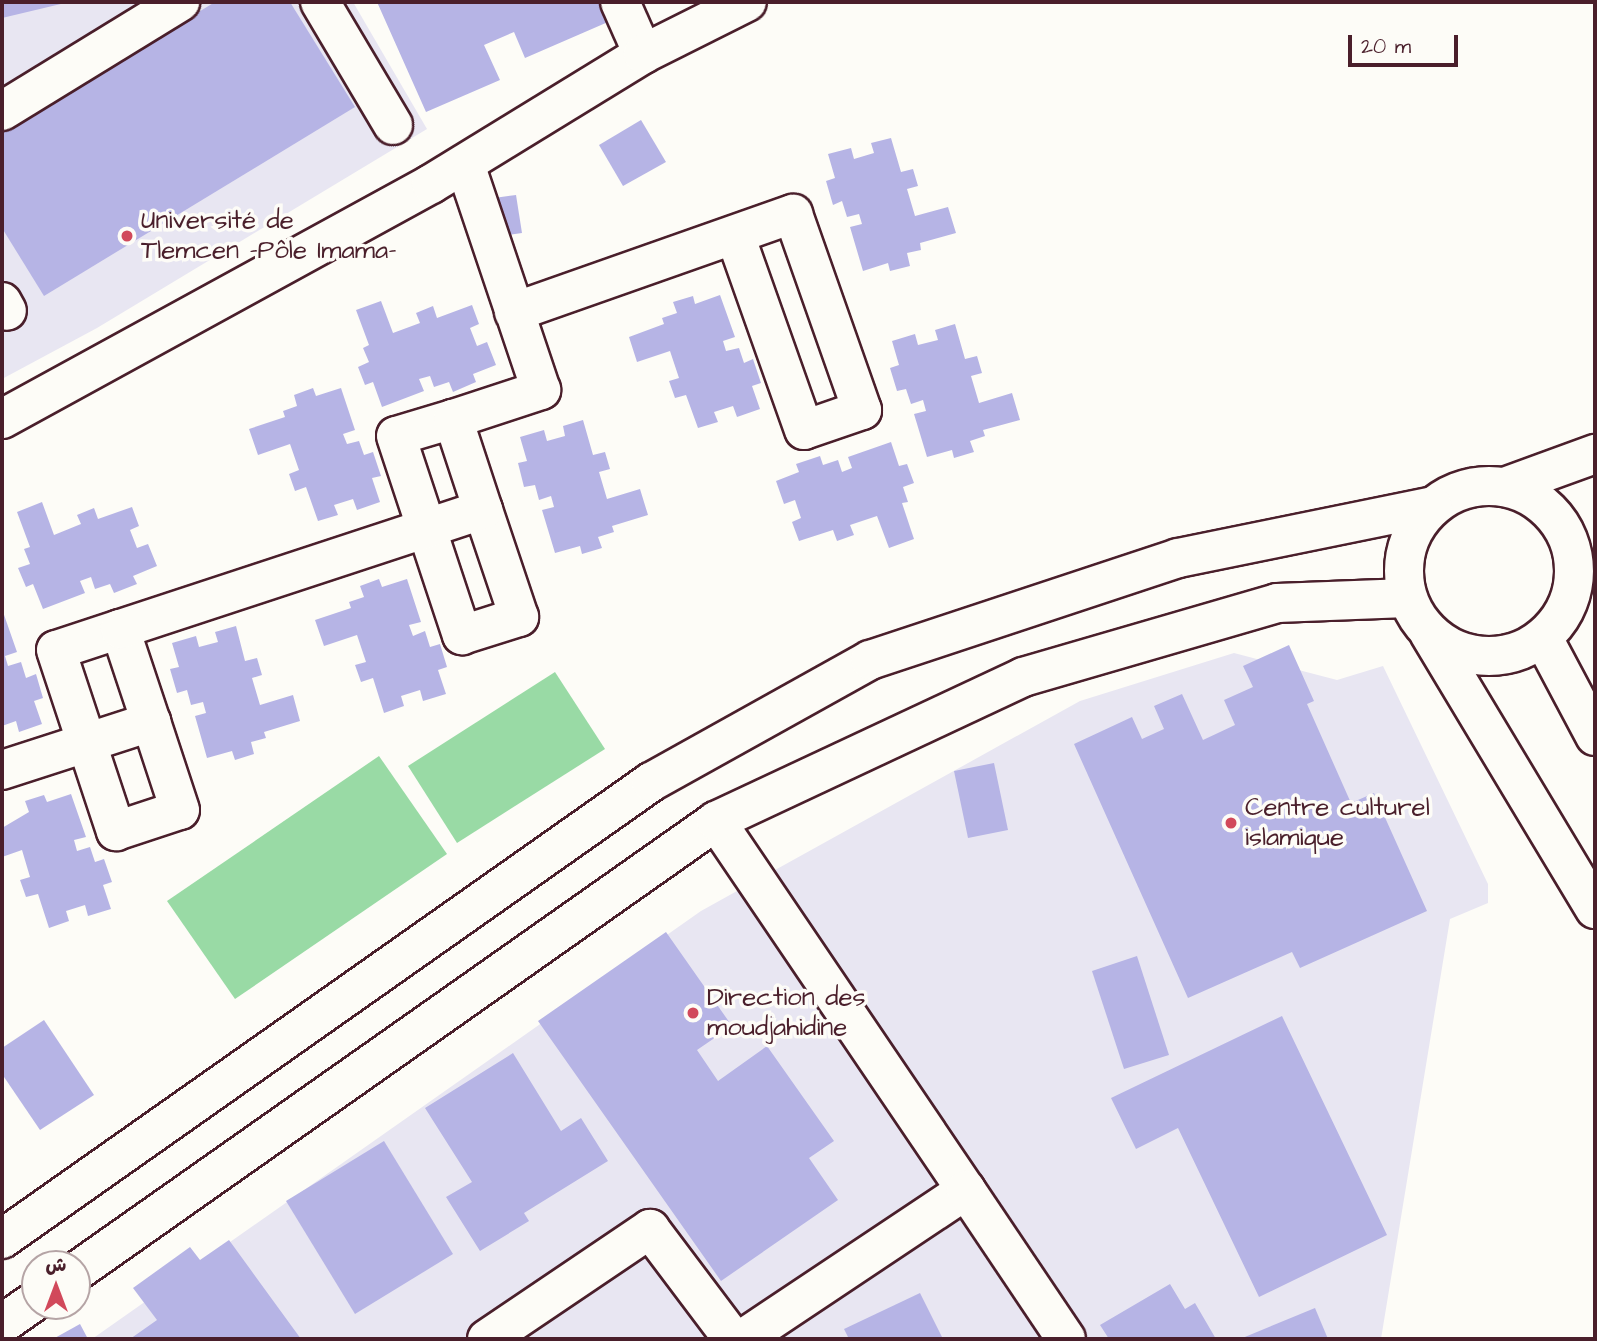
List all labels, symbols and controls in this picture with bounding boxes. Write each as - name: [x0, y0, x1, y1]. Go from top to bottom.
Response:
- scale bar: [1352, 21, 1462, 65]
- text: 20 m: [1361, 32, 1411, 61]
- place label: Université de Tlemcen -Pôle Imama-: [141, 205, 396, 266]
- marker: Université de Tlemcen -Pôle Imama-: [119, 228, 135, 244]
- place label: Centre culturel islamique: [1245, 792, 1430, 854]
- marker: Centre culturel islamique: [1223, 815, 1239, 831]
- place label: Direction des moudjahidine: [707, 982, 866, 1044]
- marker: Direction des moudjahidine: [685, 1005, 701, 1021]
- north arrow: [21, 1250, 91, 1320]
- text: ش: [46, 1252, 66, 1279]

